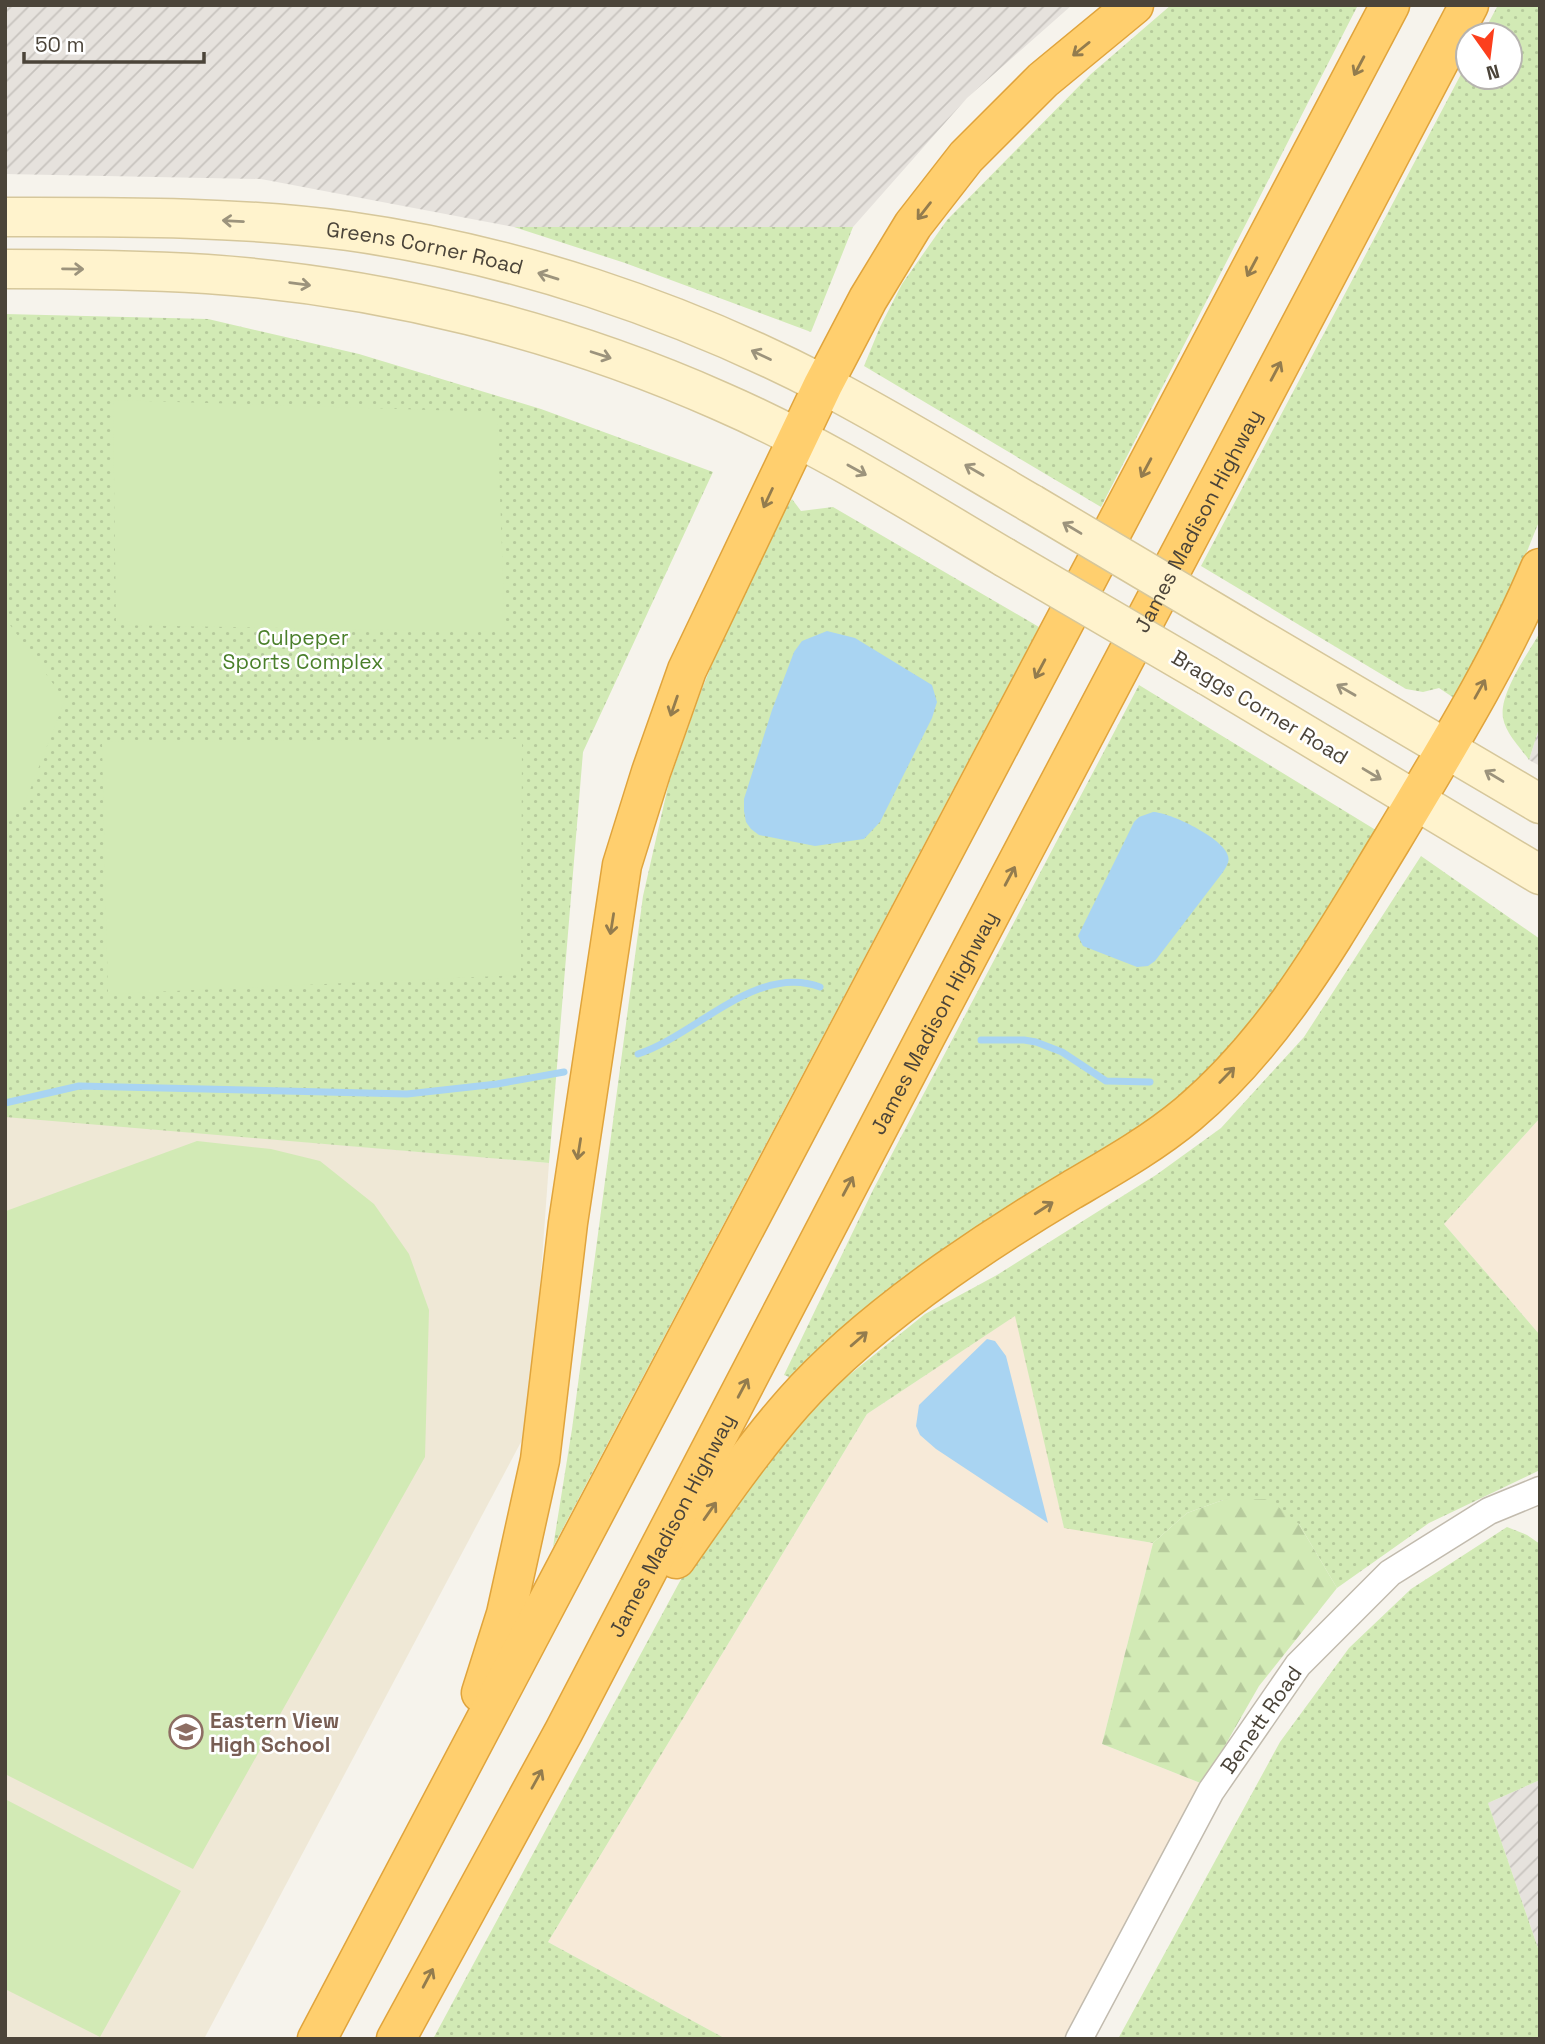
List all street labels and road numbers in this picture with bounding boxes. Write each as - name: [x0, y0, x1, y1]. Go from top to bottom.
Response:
- street label: Greens Corner Road: [325, 215, 526, 280]
- street label: James Madison Highway: [1128, 404, 1267, 637]
- street label: Braggs Corner Road: [1167, 644, 1353, 770]
- street label: James Madison Highway: [864, 906, 1003, 1139]
- street label: James Madison Highway: [602, 1409, 741, 1642]
- street label: Benett Road: [1214, 1660, 1307, 1778]

